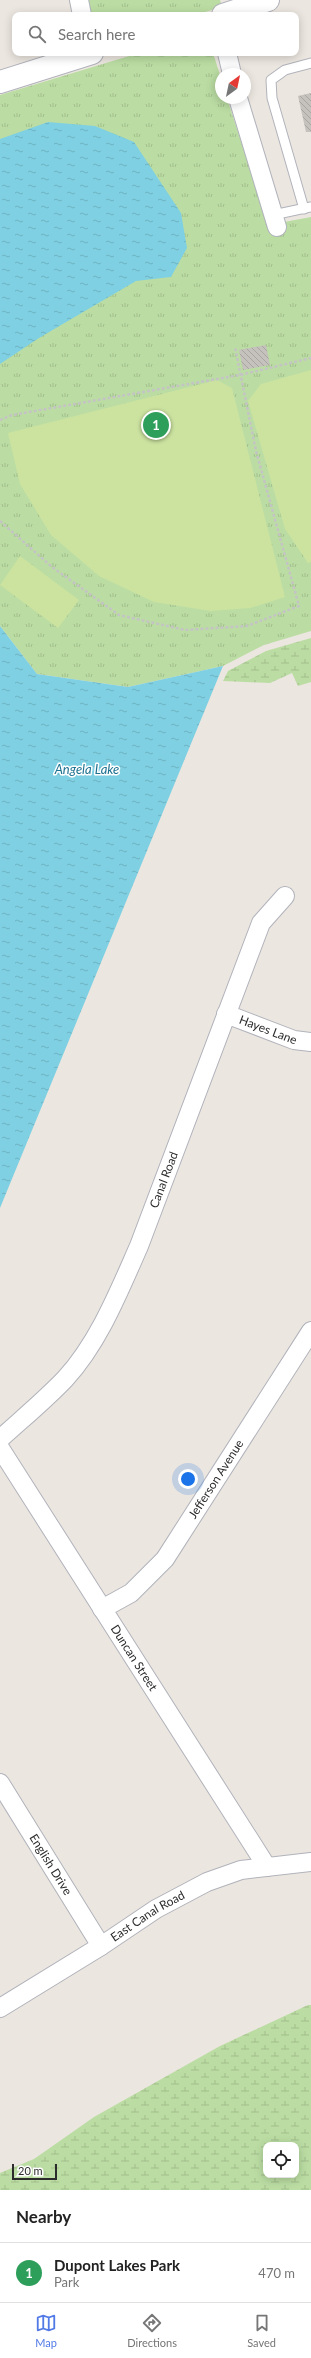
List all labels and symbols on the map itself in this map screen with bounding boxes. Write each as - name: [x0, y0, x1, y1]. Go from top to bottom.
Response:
- north arrow: [215, 68, 251, 104]
- pin: 1: [143, 410, 169, 440]
- water label: Angela Lake: [54, 761, 119, 777]
- street label: Hayes Lane: [237, 1012, 299, 1047]
- street label: Canal Road: [146, 1149, 181, 1210]
- street label: Jefferson Avenue: [185, 1437, 246, 1521]
- your location: [178, 1469, 198, 1489]
- street label: Duncan Street: [108, 1622, 161, 1694]
- street label: English Drive: [26, 1831, 76, 1898]
- street label: East Canal Road: [107, 1887, 187, 1944]
- scale bar: [12, 2162, 57, 2181]

